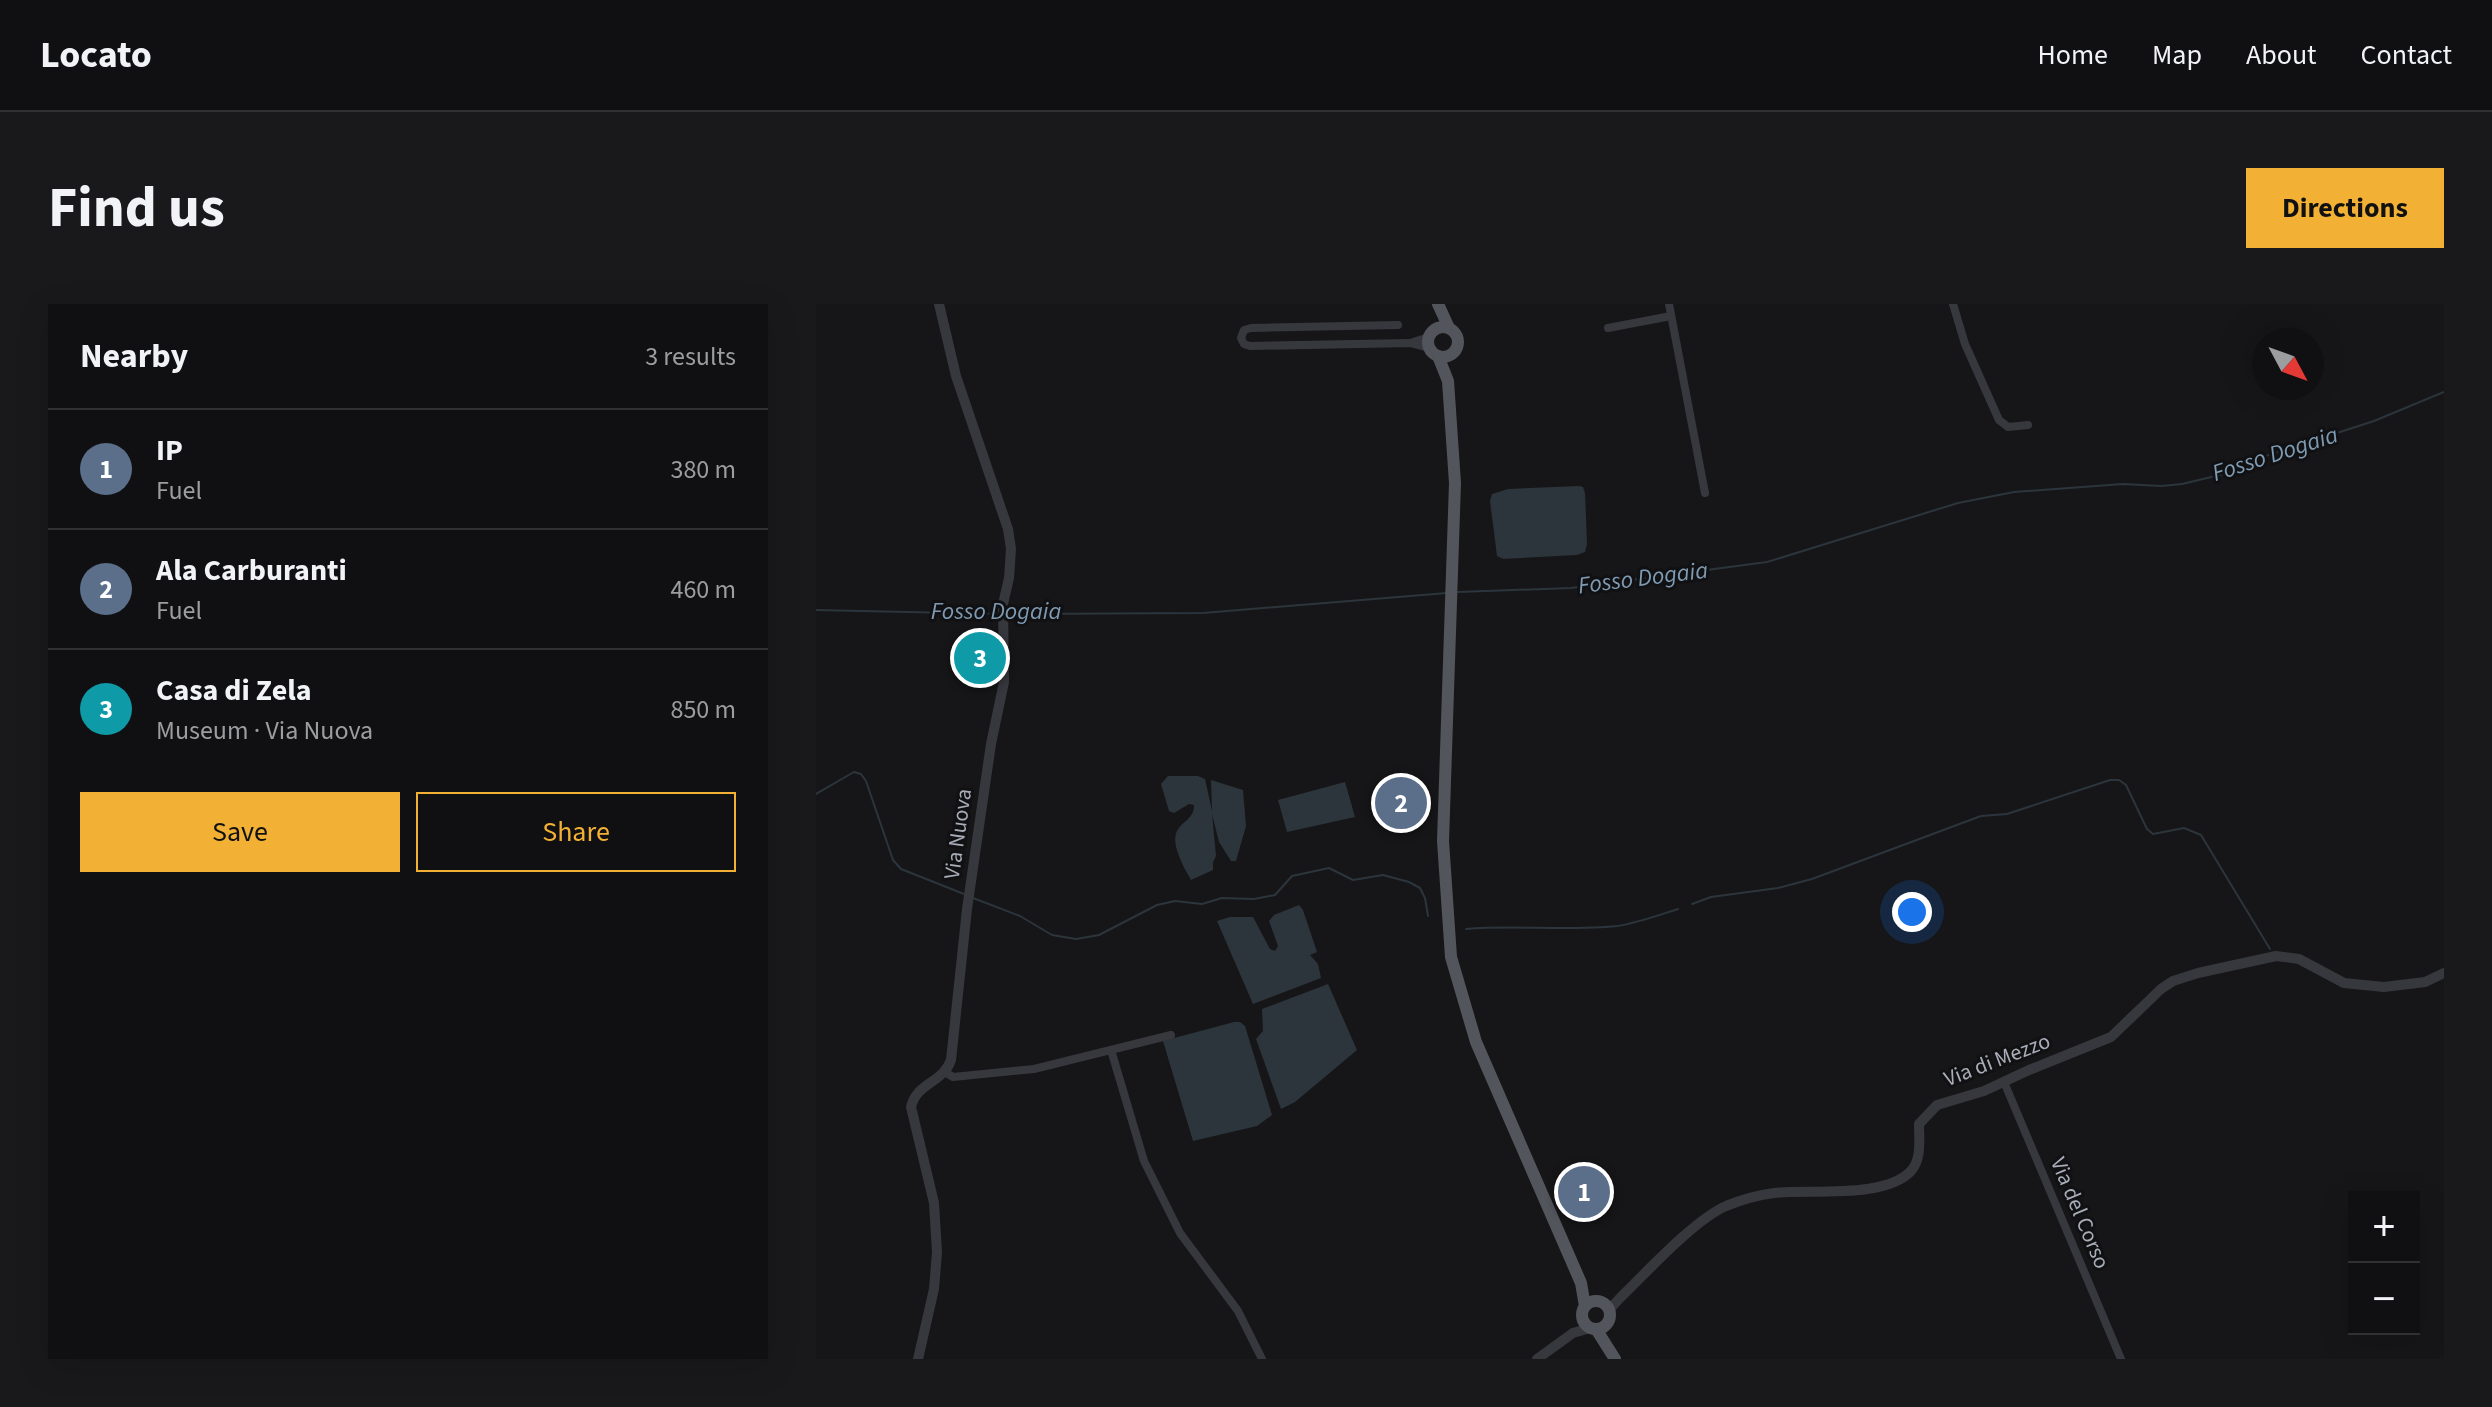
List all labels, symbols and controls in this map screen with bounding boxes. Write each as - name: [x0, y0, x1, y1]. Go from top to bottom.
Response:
- text: Locato: [40, 28, 152, 82]
- text: Home: [2037, 35, 2108, 75]
- text: Map: [2152, 35, 2202, 75]
- text: About: [2246, 35, 2317, 75]
- text: Contact: [2361, 35, 2452, 75]
- button: Directions: [2246, 168, 2444, 248]
- text: Find us: [48, 169, 225, 248]
- north arrow: [2252, 328, 2324, 400]
- text: Nearby: [80, 332, 188, 381]
- text: 3 results: [645, 338, 736, 375]
- water label: Fosso Dogaia: [2207, 417, 2343, 491]
- text: IP: [156, 429, 183, 472]
- text: 1: [99, 451, 113, 488]
- text: 380 m: [670, 451, 736, 488]
- text: Fuel: [156, 472, 202, 509]
- text: Ala Carburanti: [156, 549, 347, 592]
- water label: Fosso Dogaia: [1576, 553, 1710, 603]
- text: 2: [99, 571, 113, 608]
- text: 460 m: [670, 571, 736, 608]
- text: Fuel: [156, 592, 202, 629]
- water label: Fosso Dogaia: [931, 594, 1061, 629]
- pin: 3: [954, 628, 1006, 688]
- text: Casa di Zela: [156, 669, 312, 712]
- text: 3: [99, 691, 113, 728]
- text: 850 m: [670, 691, 736, 728]
- text: Museum · Via Nuova: [156, 712, 373, 749]
- pin: 2: [1375, 773, 1427, 833]
- street label: Via Nuova: [936, 787, 980, 881]
- button: Save: [80, 792, 400, 872]
- button: Share: [416, 792, 736, 872]
- your location: [1892, 892, 1932, 932]
- street label: Via di Mezzo: [1939, 1025, 2055, 1095]
- street label: Via del Corso: [2042, 1152, 2118, 1274]
- pin: 1: [1558, 1162, 1610, 1222]
- map controls: [2348, 1191, 2420, 1335]
- button: +: [2348, 1191, 2420, 1263]
- button: −: [2348, 1263, 2420, 1335]

